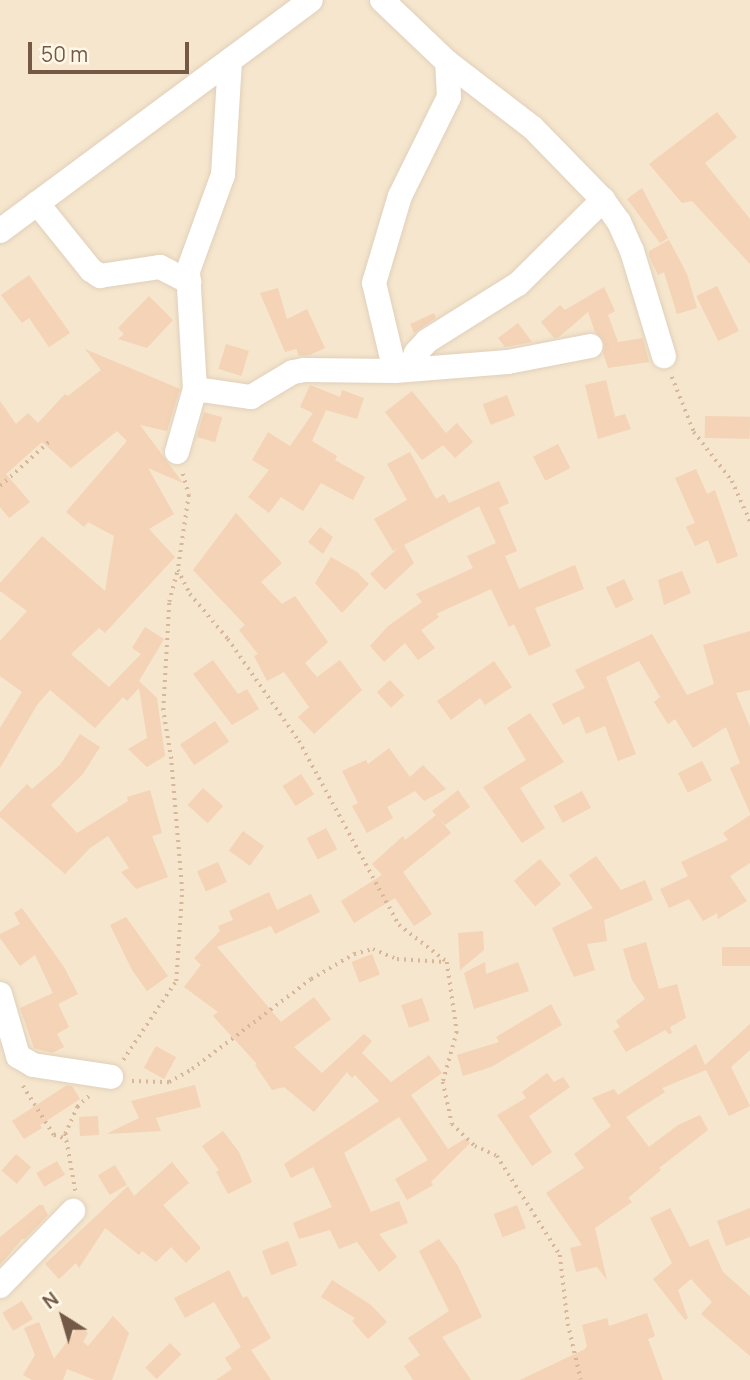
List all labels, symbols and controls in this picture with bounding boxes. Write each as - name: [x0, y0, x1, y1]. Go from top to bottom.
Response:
- scale bar: [32, 28, 192, 72]
- text: 50 m: [41, 40, 88, 68]
- north arrow: [28, 1282, 98, 1352]
- text: N: [37, 1286, 64, 1315]

